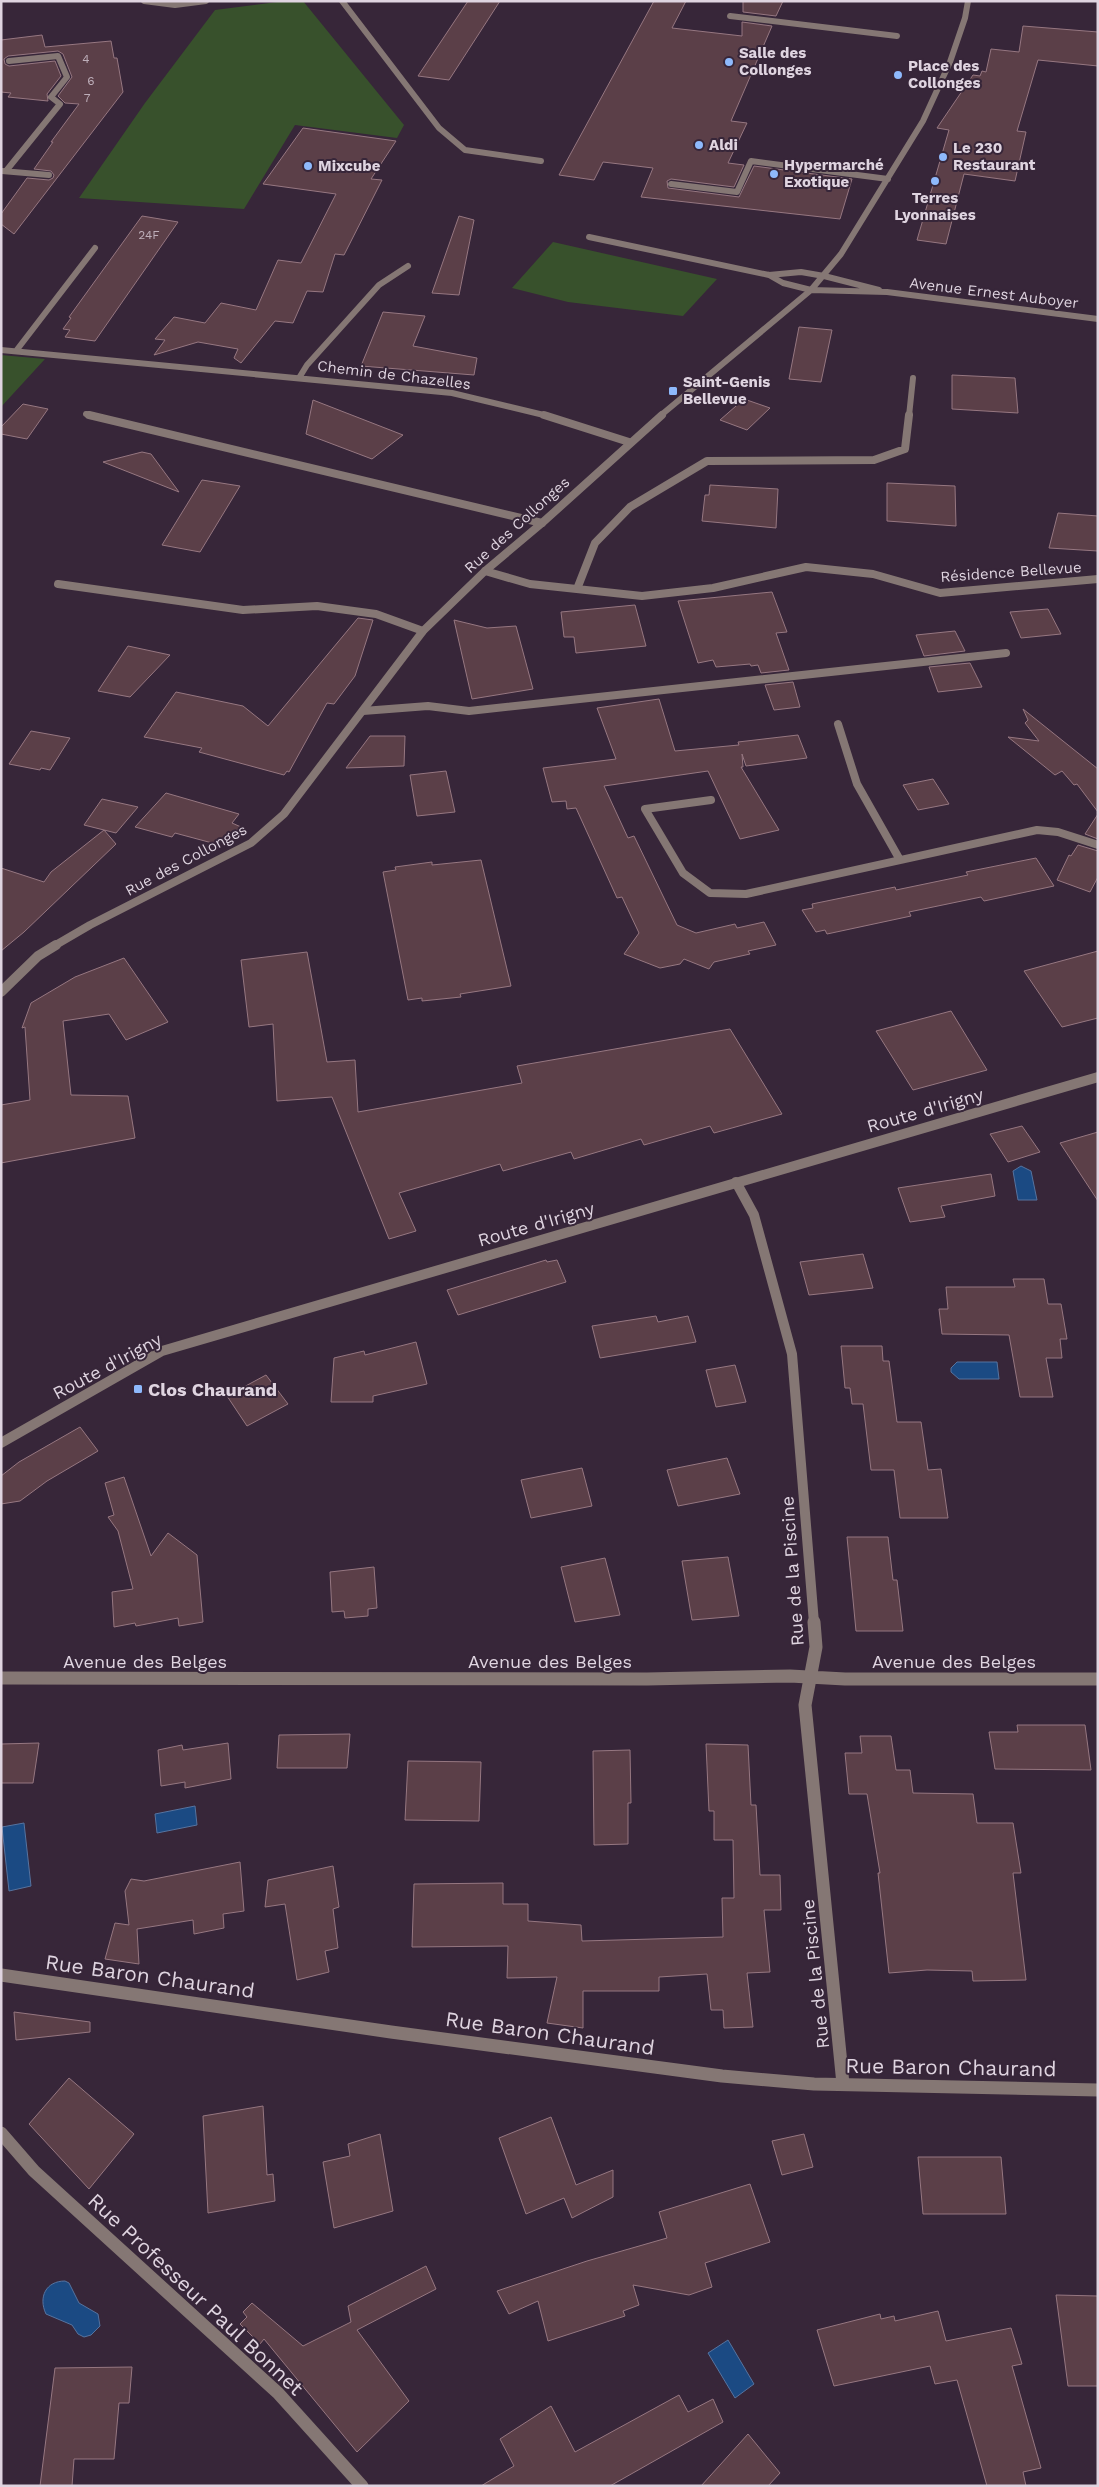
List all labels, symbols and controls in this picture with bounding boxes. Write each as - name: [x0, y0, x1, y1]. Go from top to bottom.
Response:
- place label: Salle des Collonges: [739, 44, 811, 79]
- house number: 4: [82, 52, 90, 66]
- marker: Salle des Collonges: [723, 56, 735, 68]
- place label: Place des Collonges: [908, 57, 980, 92]
- marker: Place des Collonges: [892, 69, 904, 81]
- house number: 6: [87, 74, 95, 88]
- house number: 7: [84, 91, 91, 105]
- place label: Aldi: [709, 136, 738, 154]
- marker: Aldi: [693, 139, 705, 151]
- place label: Le 230 Restaurant: [953, 139, 1036, 174]
- marker: Le 230 Restaurant: [937, 151, 949, 163]
- place label: Hypermarché Exotique: [784, 156, 884, 191]
- place label: Mixcube: [318, 157, 381, 175]
- marker: Mixcube: [302, 160, 314, 172]
- marker: Hypermarché Exotique: [768, 168, 780, 180]
- marker: Terres Lyonnaises: [929, 175, 941, 187]
- place label: Terres Lyonnaises: [894, 189, 976, 224]
- house number: 24F: [138, 228, 160, 242]
- street label: Avenue Ernest Auboyer: [908, 274, 1080, 312]
- street label: Chemin de Chazelles: [316, 357, 472, 393]
- place label: Saint-Genis Bellevue: [683, 373, 770, 408]
- marker: Saint-Genis Bellevue: [667, 385, 679, 397]
- street label: Rue des Collonges: [461, 473, 573, 577]
- street label: Résidence Bellevue: [940, 558, 1082, 586]
- street label: Rue des Collonges: [122, 820, 250, 900]
- street label: Route d'Irigny: [864, 1083, 986, 1137]
- street label: Route d'Irigny: [475, 1197, 597, 1251]
- street label: Route d'Irigny: [49, 1328, 166, 1404]
- place label: Clos Chaurand: [148, 1379, 277, 1400]
- marker: Clos Chaurand: [132, 1383, 144, 1395]
- street label: Rue de la Piscine: [776, 1495, 808, 1647]
- street label: Avenue des Belges: [63, 1651, 227, 1672]
- street label: Avenue des Belges: [468, 1651, 632, 1672]
- street label: Avenue des Belges: [872, 1651, 1036, 1672]
- street label: Rue de la Piscine: [797, 1898, 833, 2050]
- street label: Rue Baron Chaurand: [44, 1949, 256, 2003]
- street label: Rue Baron Chaurand: [444, 2006, 656, 2060]
- street label: Rue Baron Chaurand: [845, 2053, 1057, 2081]
- street label: Rue Professeur Paul Bonnet: [83, 2188, 309, 2401]

